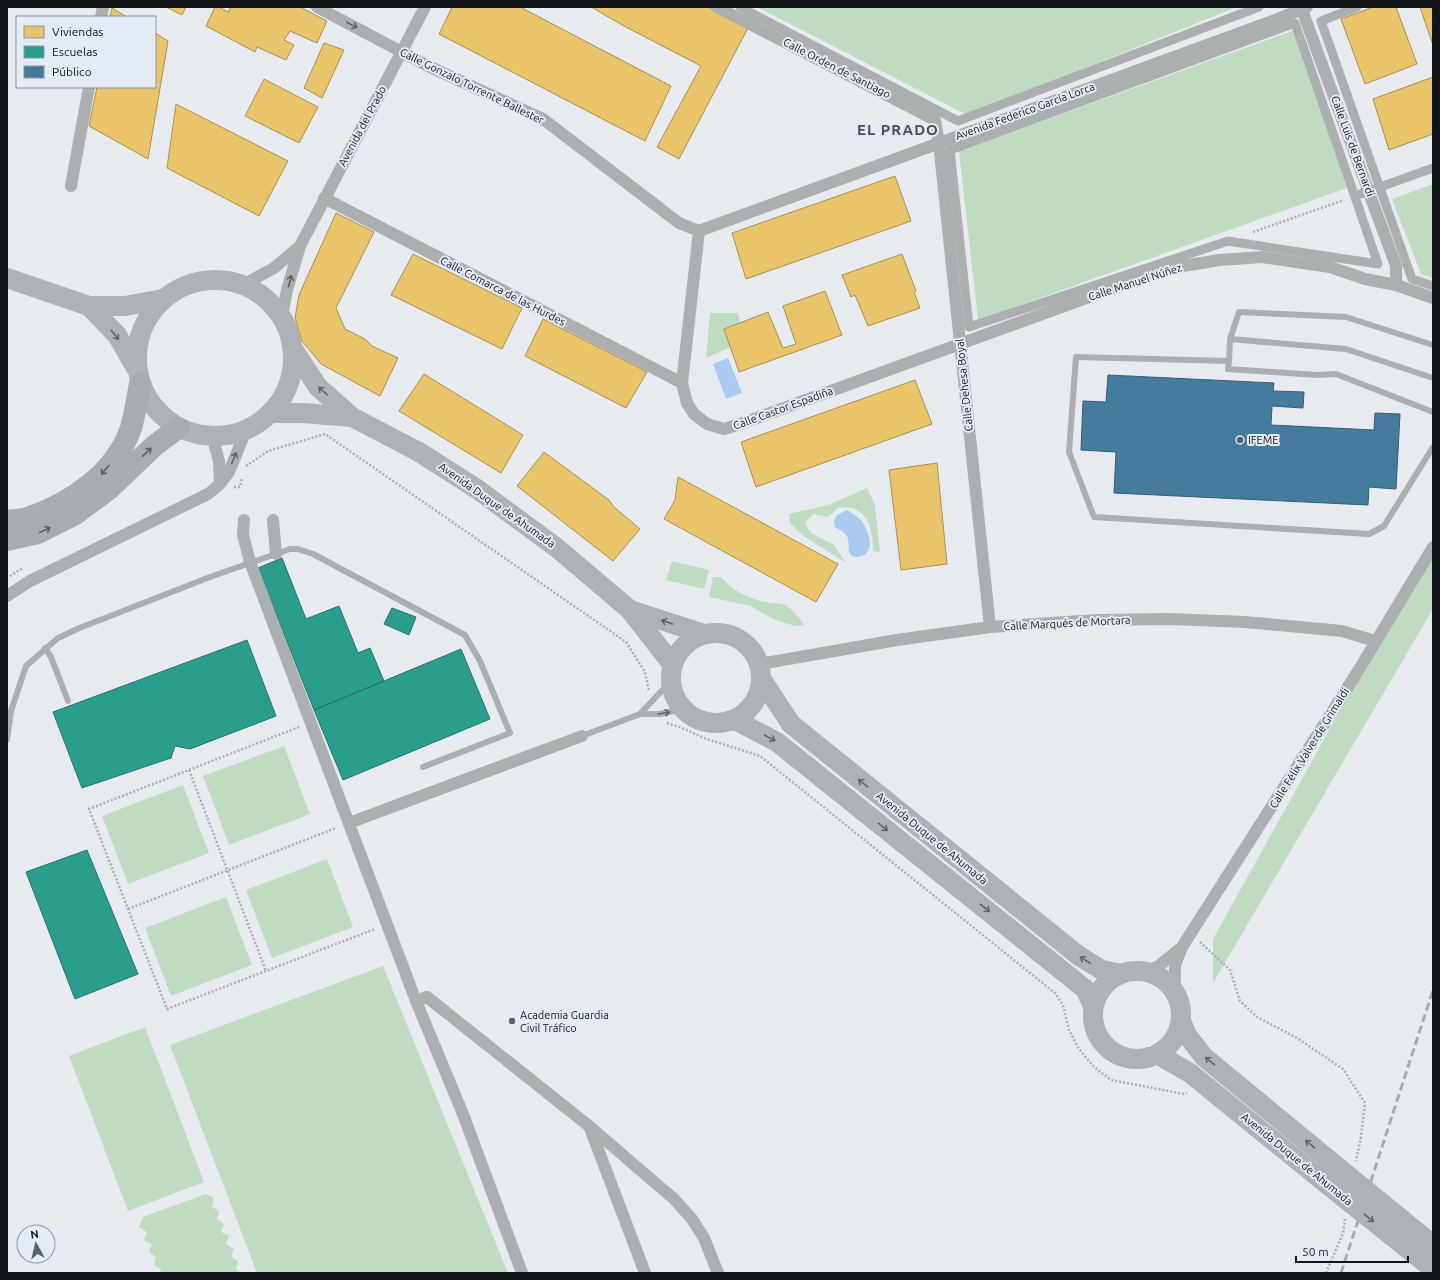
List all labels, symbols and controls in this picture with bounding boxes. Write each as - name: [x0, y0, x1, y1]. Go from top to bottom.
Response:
- legend: [16, 16, 156, 88]
- one-way arrow: [346, 22, 358, 29]
- text: Viviendas: [52, 25, 104, 38]
- street label: Calle Orden de Santiago: [781, 36, 893, 100]
- text: Escuelas: [52, 45, 98, 58]
- street label: Calle Gonzalo Torrente Ballester: [398, 46, 547, 127]
- text: Público: [52, 65, 92, 78]
- street label: Avenida Federico García Lorca: [954, 80, 1096, 142]
- street label: Avenida del Prado: [336, 84, 388, 168]
- street label: Calle Luis de Bernardi: [1329, 94, 1377, 198]
- district label: EL PRADO: [857, 121, 939, 138]
- street label: Calle Comarca de las Hurdes: [438, 254, 568, 328]
- street label: Calle Manuel Núñez: [1087, 261, 1183, 303]
- one-way arrow: [287, 275, 294, 288]
- one-way arrow: [111, 329, 120, 340]
- street label: Calle Dehesa Boyal: [953, 338, 975, 432]
- street label: Calle Castor Espadiña: [731, 384, 835, 432]
- one-way arrow: [318, 386, 328, 396]
- place label: IFEME: [1248, 434, 1279, 446]
- marker: IFEME: [1235, 435, 1245, 445]
- one-way arrow: [142, 447, 152, 457]
- one-way arrow: [231, 453, 239, 465]
- street label: Avenida Duque de Ahumada: [436, 460, 558, 550]
- one-way arrow: [101, 465, 110, 475]
- one-way arrow: [38, 526, 50, 533]
- street label: Calle Marqués de Mortara: [1003, 614, 1131, 632]
- one-way arrow: [661, 618, 673, 626]
- street label: Calle Félix Valverde Grimaldi: [1267, 686, 1351, 810]
- one-way arrow: [657, 708, 670, 716]
- one-way arrow: [764, 735, 776, 743]
- one-way arrow: [858, 778, 869, 787]
- street label: Avenida Duque de Ahumada: [874, 789, 990, 887]
- one-way arrow: [878, 823, 889, 831]
- one-way arrow: [979, 904, 990, 913]
- one-way arrow: [1079, 956, 1091, 964]
- place label: Academia Guardia Civil Tráfico: [520, 1009, 609, 1034]
- marker: Academia Guardia Civil Tráfico: [507, 1016, 517, 1026]
- one-way arrow: [1204, 1057, 1215, 1066]
- street label: Avenida Duque de Ahumada: [1239, 1110, 1355, 1208]
- one-way arrow: [1304, 1140, 1315, 1149]
- one-way arrow: [1364, 1214, 1375, 1223]
- north arrow: [16, 1224, 56, 1264]
- text: N: [30, 1228, 40, 1241]
- scale bar: [1296, 1238, 1408, 1264]
- text: 50 m: [1302, 1245, 1329, 1258]

